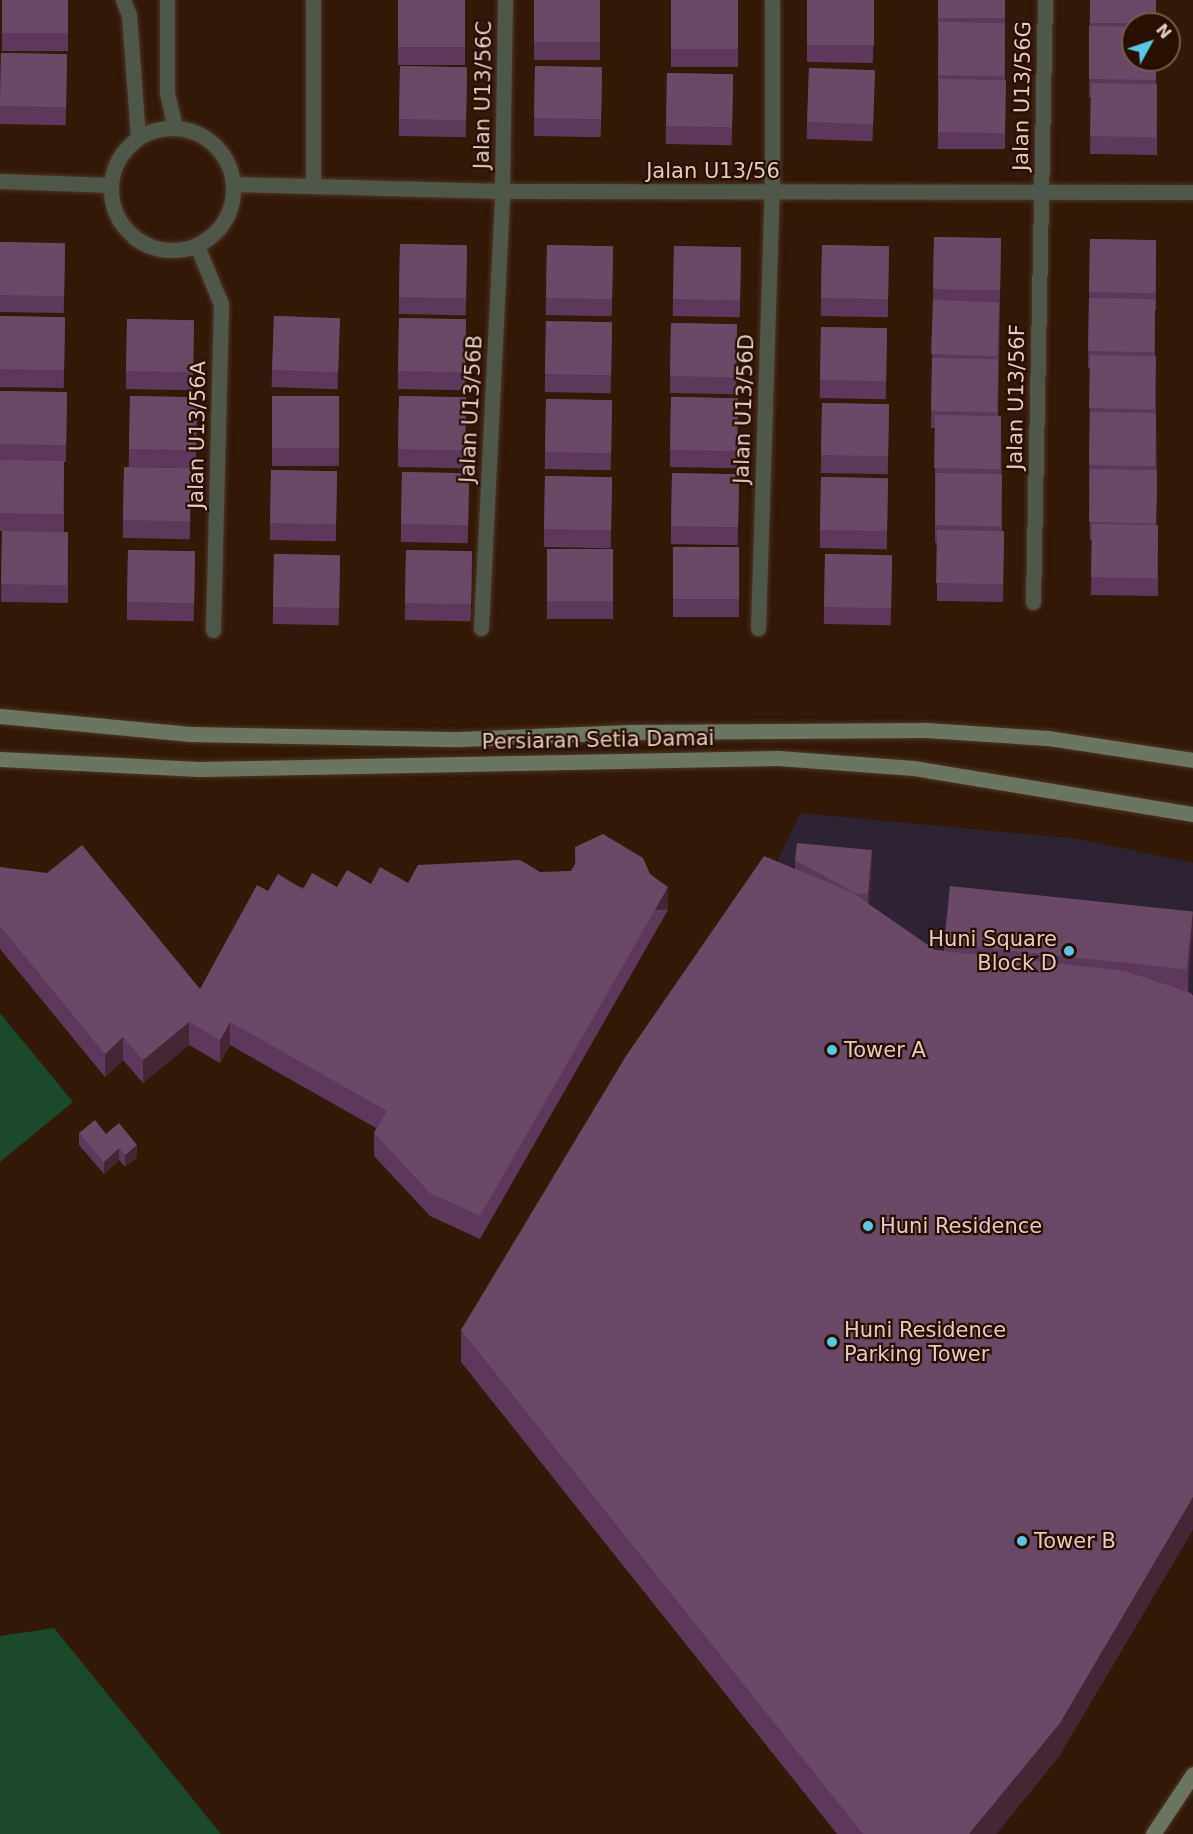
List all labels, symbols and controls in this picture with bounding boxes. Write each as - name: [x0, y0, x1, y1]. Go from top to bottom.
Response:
- north arrow: [1121, 12, 1181, 72]
- text: N: [1152, 20, 1175, 43]
- street label: Jalan U13/56C: [469, 21, 497, 169]
- street label: Jalan U13/56G: [1008, 21, 1036, 171]
- street label: Jalan U13/56: [646, 158, 780, 184]
- street label: Jalan U13/56F: [1002, 324, 1030, 470]
- street label: Jalan U13/56B: [455, 334, 487, 484]
- street label: Jalan U13/56D: [729, 334, 759, 484]
- street label: Jalan U13/56A: [183, 361, 211, 509]
- street label: Persiaran Setia Damai: [481, 725, 715, 755]
- place label: Huni Square Block D: [928, 926, 1057, 976]
- marker: Huni Square Block D: [1062, 944, 1076, 958]
- place label: Tower A: [844, 1037, 926, 1063]
- marker: Tower A: [825, 1043, 839, 1057]
- place label: Huni Residence: [880, 1213, 1042, 1239]
- marker: Huni Residence: [861, 1219, 875, 1233]
- place label: Huni Residence Parking Tower: [844, 1317, 1006, 1367]
- marker: Huni Residence Parking Tower: [825, 1335, 839, 1349]
- place label: Tower B: [1034, 1528, 1116, 1554]
- marker: Tower B: [1015, 1534, 1029, 1548]

